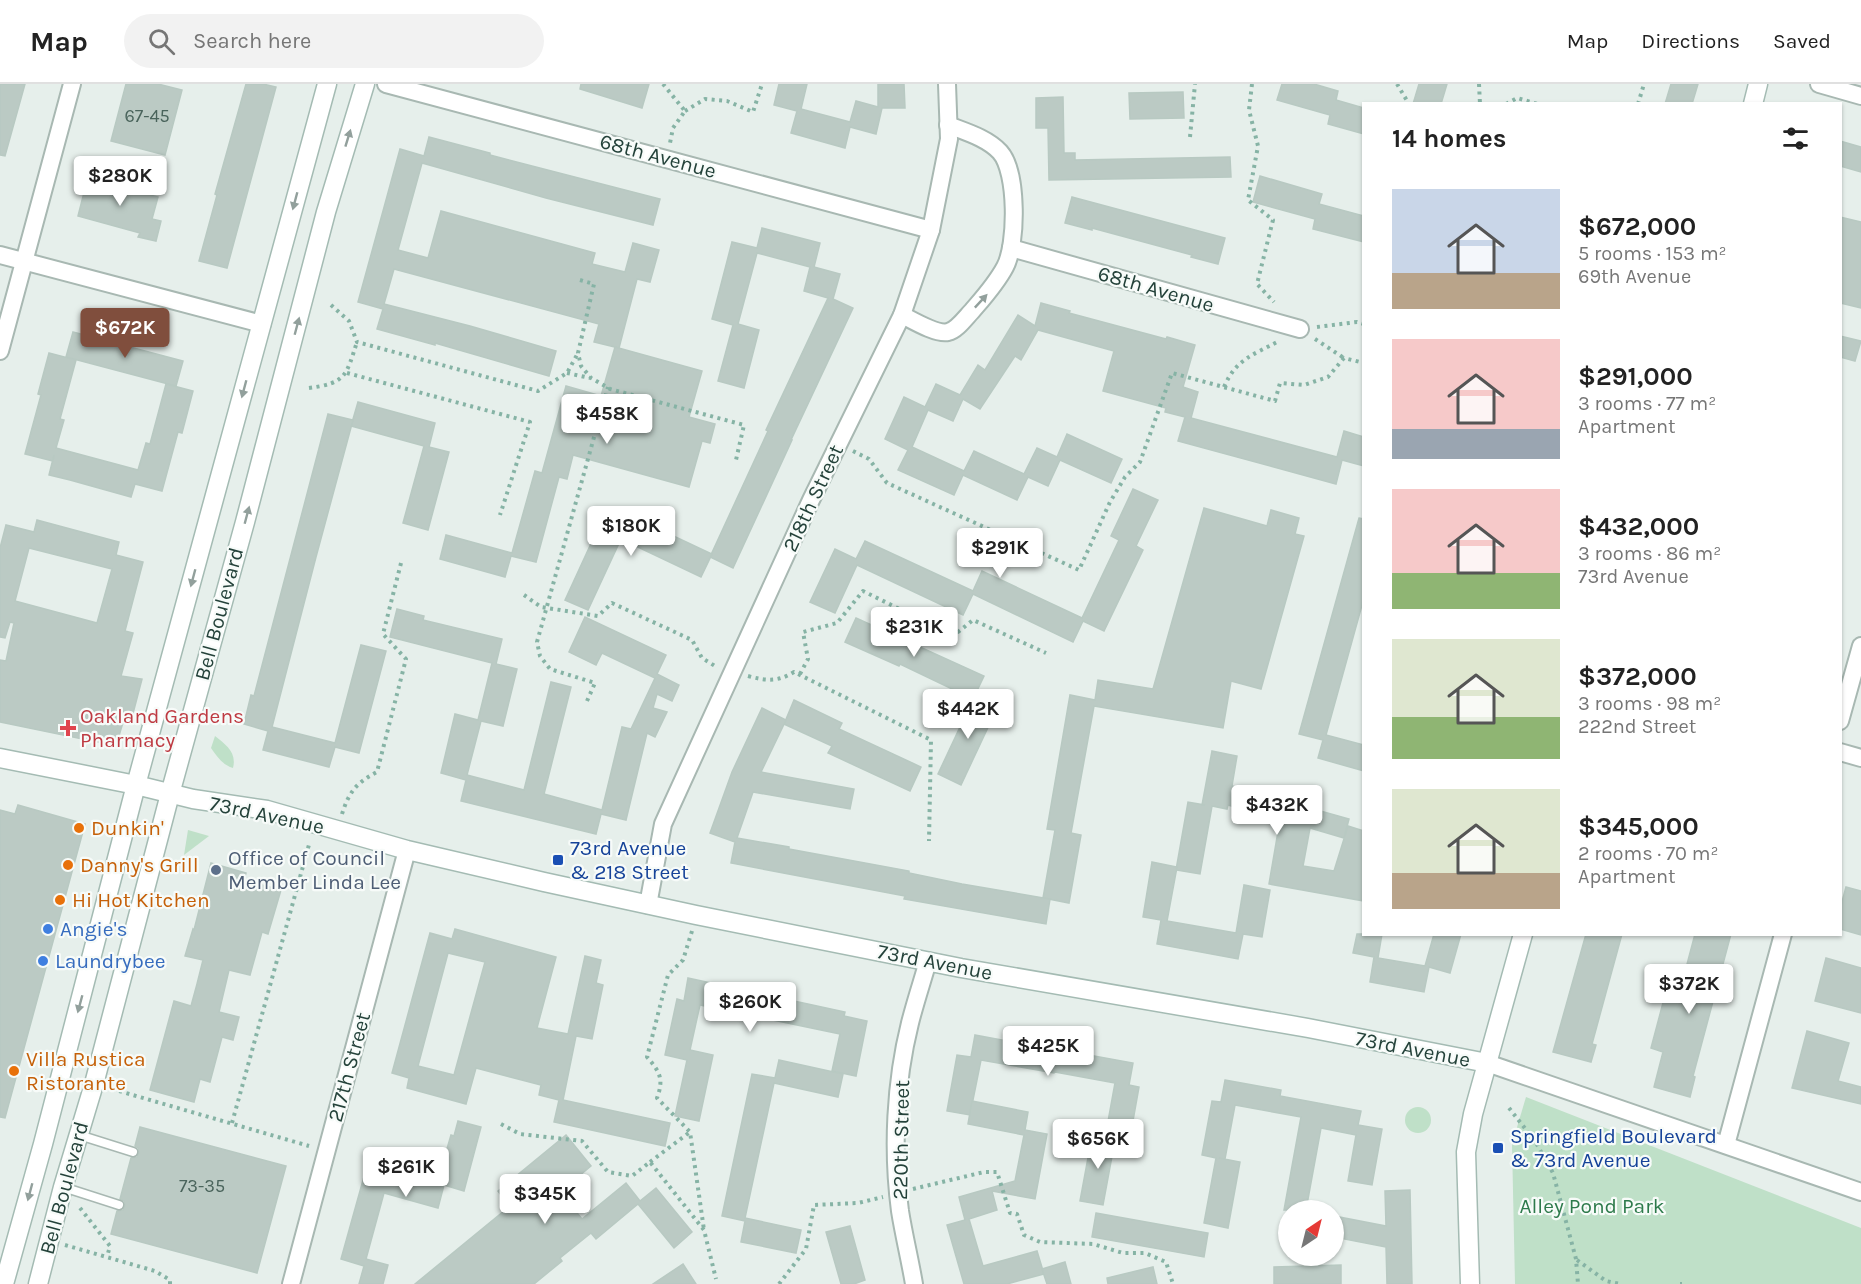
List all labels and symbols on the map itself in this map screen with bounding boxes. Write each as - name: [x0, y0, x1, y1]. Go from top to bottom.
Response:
- house number: 67-45: [124, 105, 170, 127]
- one-way arrow: [344, 129, 353, 147]
- street label: 68th Avenue: [597, 129, 719, 183]
- pin: $280K: [78, 156, 162, 207]
- one-way arrow: [289, 192, 299, 210]
- street label: 68th Avenue: [1095, 261, 1217, 317]
- one-way arrow: [974, 293, 988, 308]
- pin: $672K: [83, 308, 167, 359]
- one-way arrow: [292, 317, 302, 335]
- one-way arrow: [238, 380, 248, 399]
- pin: $458K: [565, 394, 649, 445]
- street label: 218th Street: [778, 441, 848, 555]
- one-way arrow: [242, 505, 252, 524]
- pin: $180K: [589, 506, 673, 557]
- pin: $291K: [958, 528, 1042, 579]
- street label: Bell Boulevard: [190, 545, 248, 683]
- one-way arrow: [187, 569, 197, 587]
- pin: $231K: [872, 607, 956, 658]
- pin: $442K: [926, 689, 1010, 740]
- place label: Oakland Gardens Pharmacy: [80, 704, 244, 752]
- marker: Oakland Gardens Pharmacy: [61, 721, 75, 735]
- pin: $432K: [1235, 785, 1319, 836]
- street label: 73rd Avenue: [208, 791, 326, 839]
- place label: Dunkin': [91, 816, 164, 840]
- marker: Dunkin': [72, 821, 86, 835]
- place label: 73rd Avenue & 218 Street: [570, 836, 689, 884]
- place label: Office of Council Member Linda Lee: [228, 846, 401, 894]
- place label: Danny's Grill: [80, 853, 199, 877]
- marker: 73rd Avenue & 218 Street: [551, 853, 565, 867]
- marker: Danny's Grill: [61, 858, 75, 872]
- marker: Office of Council Member Linda Lee: [209, 863, 223, 877]
- place label: Hi Hot Kitchen: [72, 888, 210, 912]
- marker: Hi Hot Kitchen: [53, 893, 67, 907]
- place label: Angie's: [60, 917, 128, 941]
- marker: Angie's: [41, 922, 55, 936]
- street label: 73rd Avenue: [876, 939, 994, 985]
- place label: Laundrybee: [55, 949, 166, 973]
- marker: Laundrybee: [36, 954, 50, 968]
- pin: $372K: [1647, 964, 1731, 1015]
- pin: $260K: [708, 982, 792, 1033]
- one-way arrow: [74, 995, 84, 1013]
- street label: 217th Street: [323, 1010, 375, 1124]
- pin: $425K: [1006, 1026, 1090, 1077]
- street label: 73rd Avenue: [1354, 1026, 1472, 1072]
- place label: Villa Rustica Ristorante: [26, 1047, 146, 1095]
- marker: Villa Rustica Ristorante: [7, 1064, 21, 1078]
- street label: 220th Street: [888, 1080, 914, 1200]
- street label: Bell Boulevard: [35, 1119, 93, 1257]
- pin: $656K: [1056, 1119, 1140, 1170]
- place label: Springfield Boulevard & 73rd Avenue: [1510, 1124, 1717, 1172]
- marker: Springfield Boulevard & 73rd Avenue: [1491, 1141, 1505, 1155]
- pin: $261K: [364, 1147, 448, 1198]
- pin: $345K: [503, 1174, 587, 1225]
- house number: 73-35: [179, 1175, 225, 1197]
- one-way arrow: [24, 1183, 34, 1201]
- park label: Alley Pond Park: [1519, 1194, 1665, 1218]
- north arrow: [1278, 1200, 1344, 1266]

